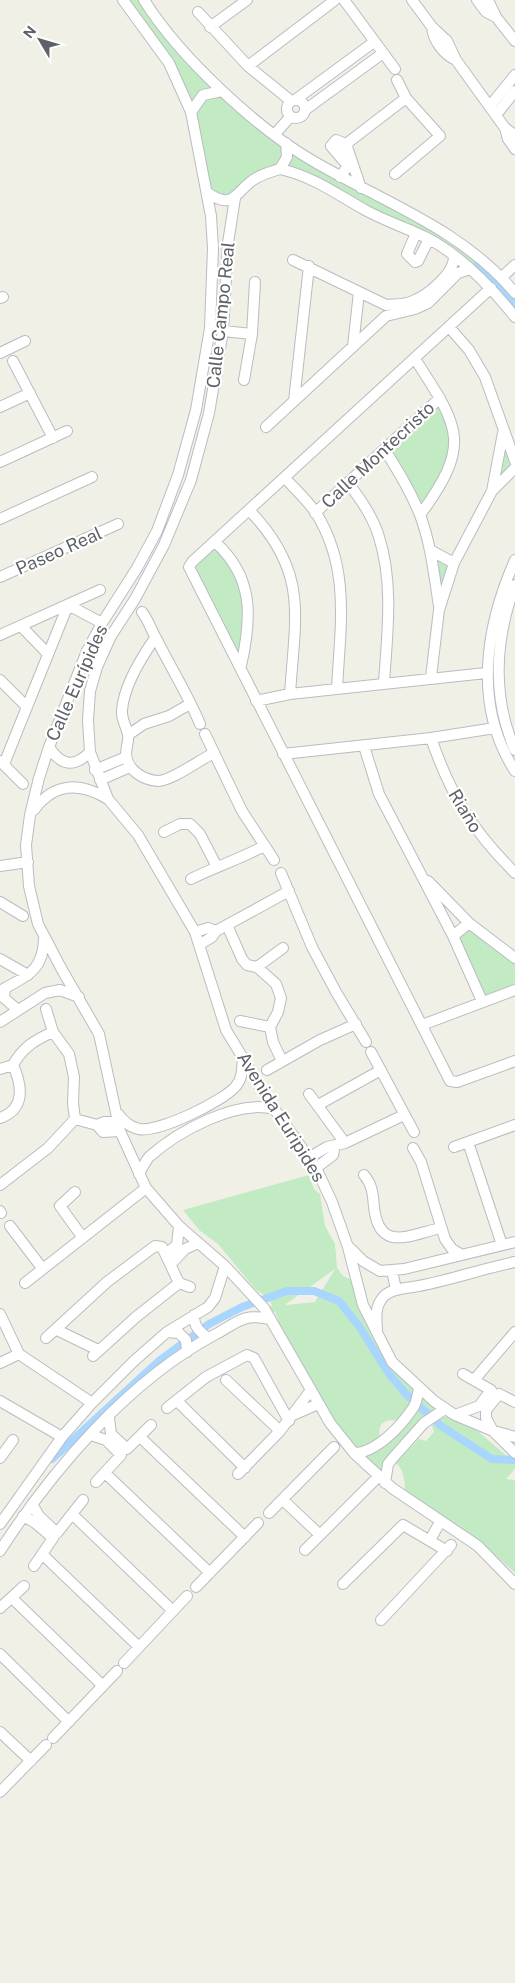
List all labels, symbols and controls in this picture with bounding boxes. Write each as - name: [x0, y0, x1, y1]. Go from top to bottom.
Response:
- north arrow: [15, 15, 65, 65]
- text: N: [20, 23, 39, 41]
- street label: Calle Campo Real: [202, 241, 239, 389]
- street label: Calle Montecristo: [317, 397, 439, 512]
- street label: Paseo Real: [12, 522, 105, 579]
- street label: Calle Eurípides: [41, 621, 112, 744]
- street label: Riaño: [444, 785, 487, 836]
- street label: Avenida Euripides: [233, 1048, 330, 1186]

